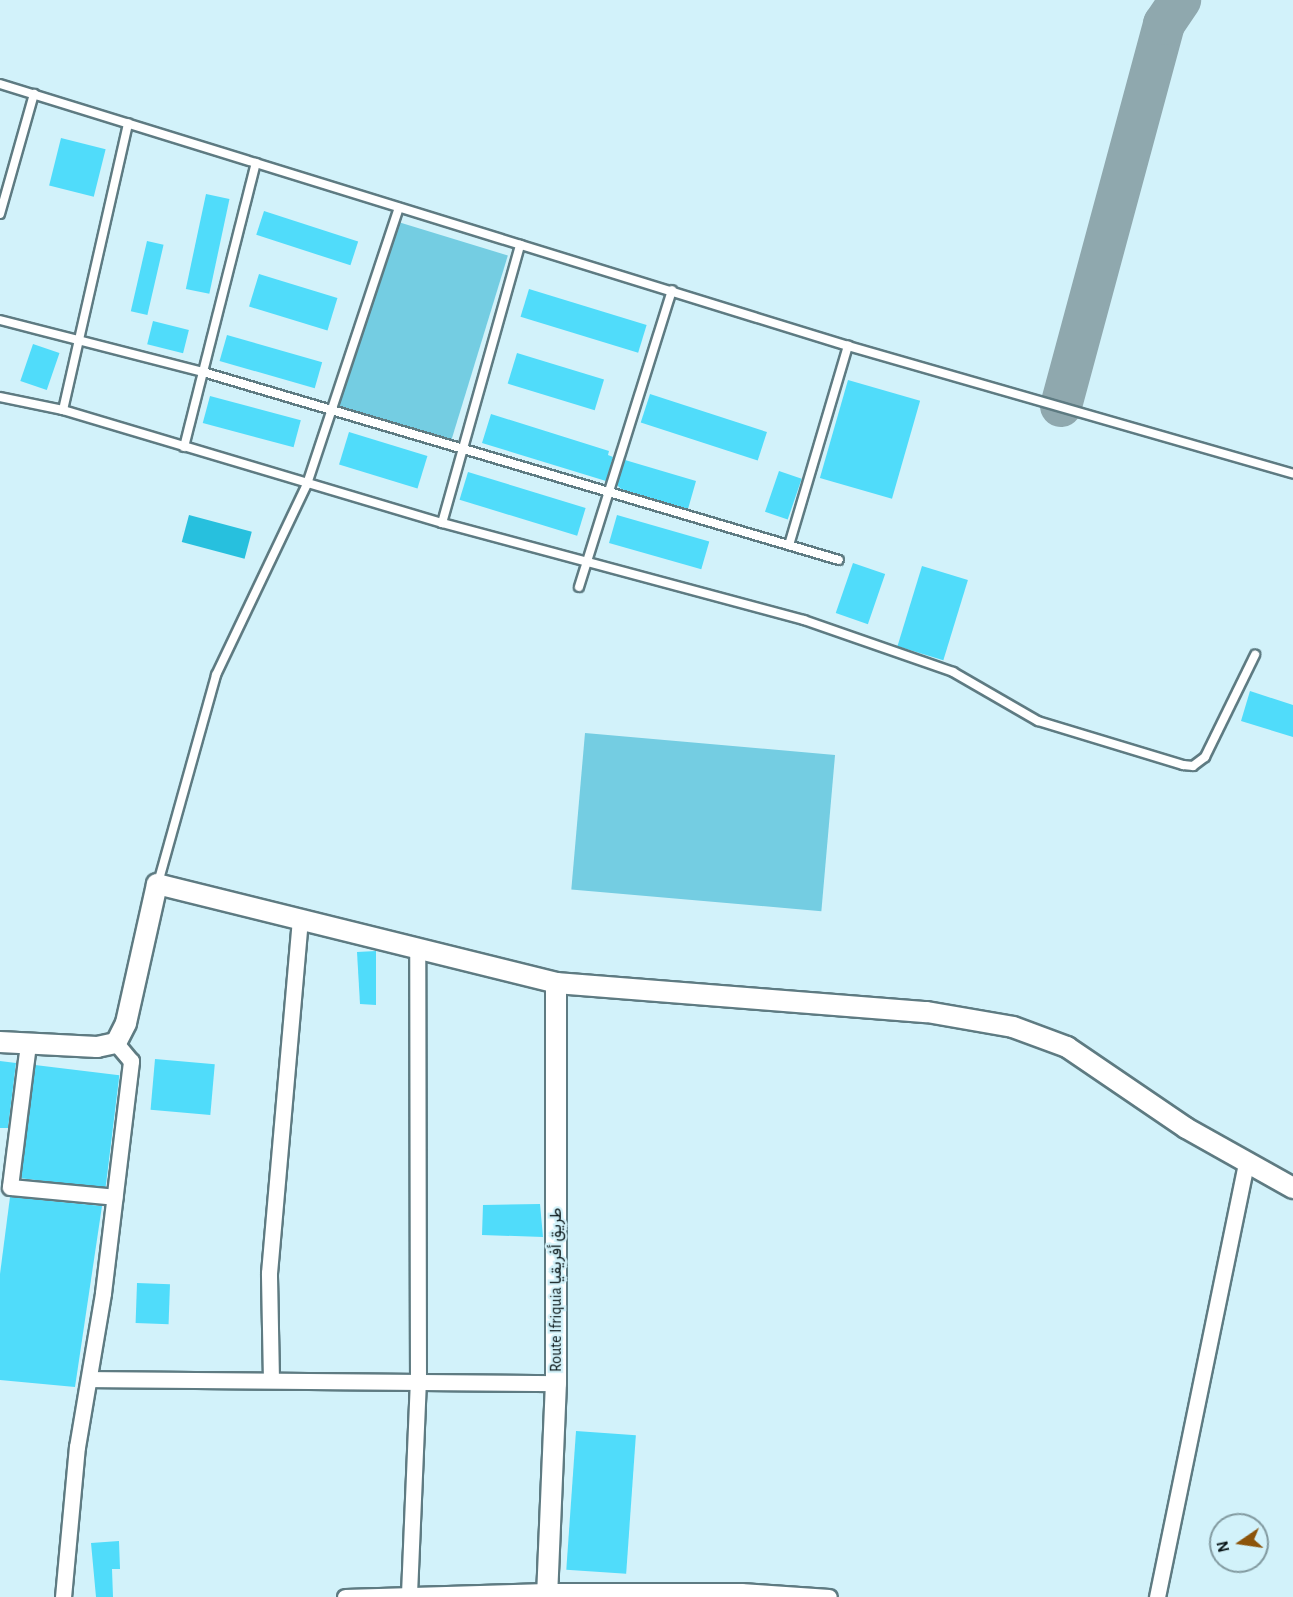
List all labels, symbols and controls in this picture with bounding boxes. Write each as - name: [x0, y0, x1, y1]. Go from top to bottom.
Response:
- street label: Route Ifriquia طريق أفريقيا: [546, 1208, 566, 1372]
- north arrow: [1209, 1513, 1269, 1573]
- text: N: [1214, 1539, 1232, 1554]

